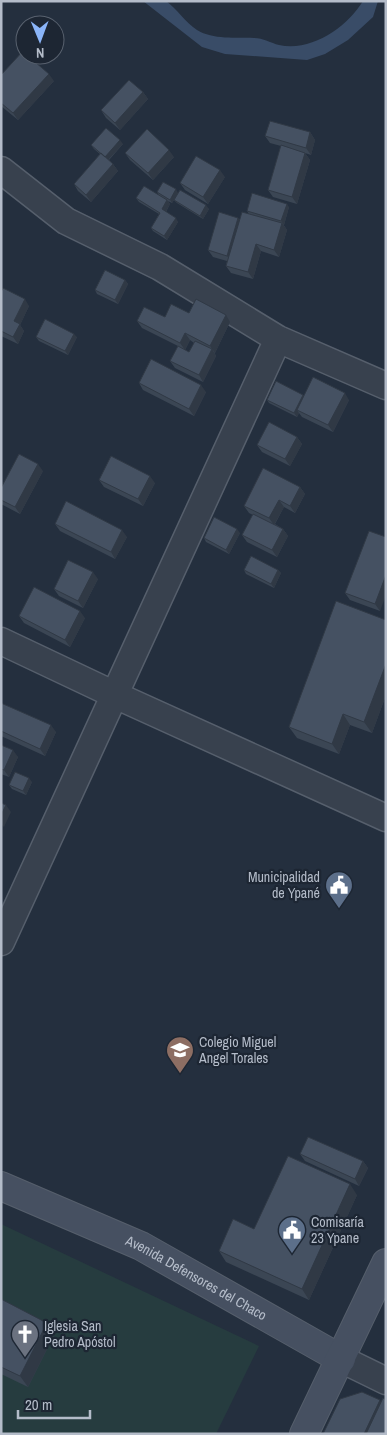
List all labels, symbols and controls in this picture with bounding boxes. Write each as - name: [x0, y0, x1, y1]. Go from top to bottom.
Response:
- north arrow: [15, 15, 65, 65]
- text: N: [36, 44, 45, 62]
- place label: Municipalidad de Ypané: [248, 868, 320, 902]
- public building icon: Municipalidad de Ypané: [324, 870, 354, 909]
- place label: Colegio Miguel Angel Torales: [198, 1033, 276, 1067]
- school or university icon: Colegio Miguel Angel Torales: [165, 1035, 195, 1074]
- place label: Comisaría 23 Ypane: [311, 1213, 365, 1247]
- public building icon: Comisaría 23 Ypane: [277, 1215, 307, 1254]
- street label: Avenida Defensores del Chaco: [122, 1231, 270, 1324]
- place label: Iglesia San Pedro Apóstol: [44, 1317, 115, 1351]
- church icon: Iglesia San Pedro Apóstol: [10, 1319, 40, 1358]
- scale bar: [18, 1388, 90, 1420]
- text: 20 m: [25, 1394, 52, 1415]

